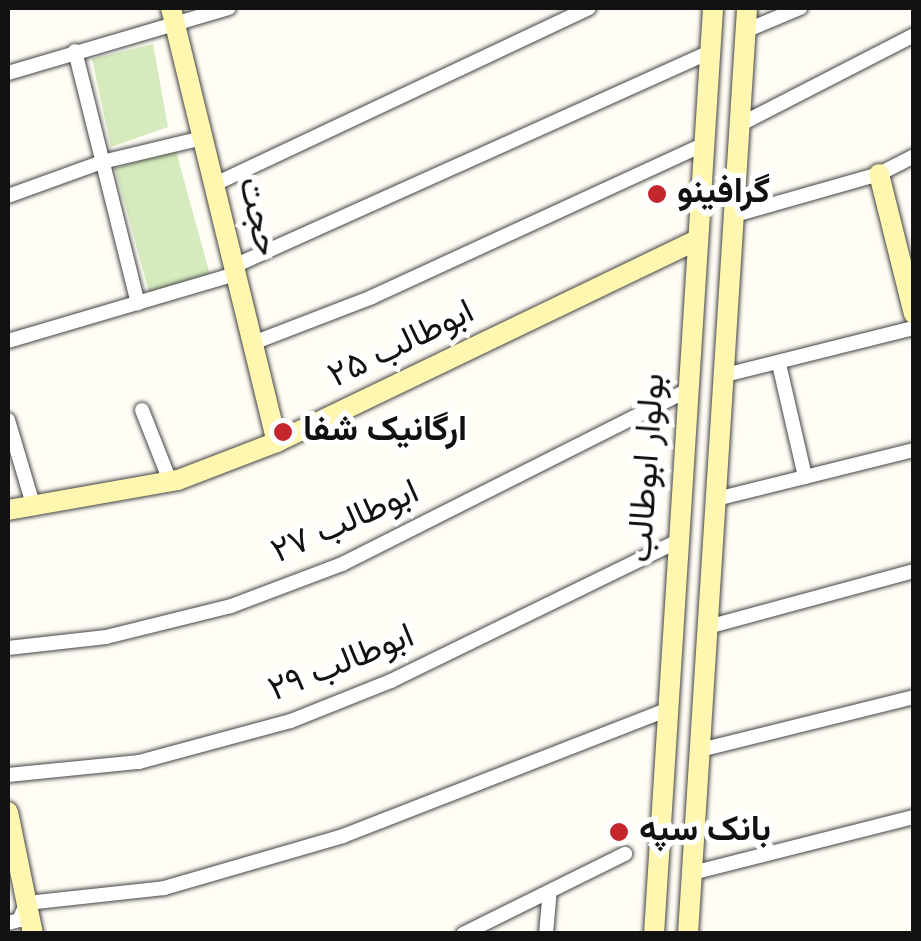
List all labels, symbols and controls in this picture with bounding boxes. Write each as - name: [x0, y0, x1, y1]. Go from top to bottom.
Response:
- street label: حجت: [227, 173, 285, 261]
- place label: گرافینو: [677, 173, 770, 215]
- marker: گرافینو: [646, 183, 668, 205]
- street label: ابوطالب ۲۵: [322, 293, 482, 399]
- street label: بولوار ابوطالب: [621, 372, 677, 564]
- place label: ارگانیک شفا: [303, 411, 467, 453]
- marker: ارگانیک شفا: [272, 421, 294, 443]
- street label: ابوطالب ۲۷: [266, 473, 426, 575]
- street label: ابوطالب ۲۹: [263, 617, 421, 713]
- place label: بانک سپه: [639, 811, 771, 853]
- marker: بانک سپه: [608, 821, 630, 843]

